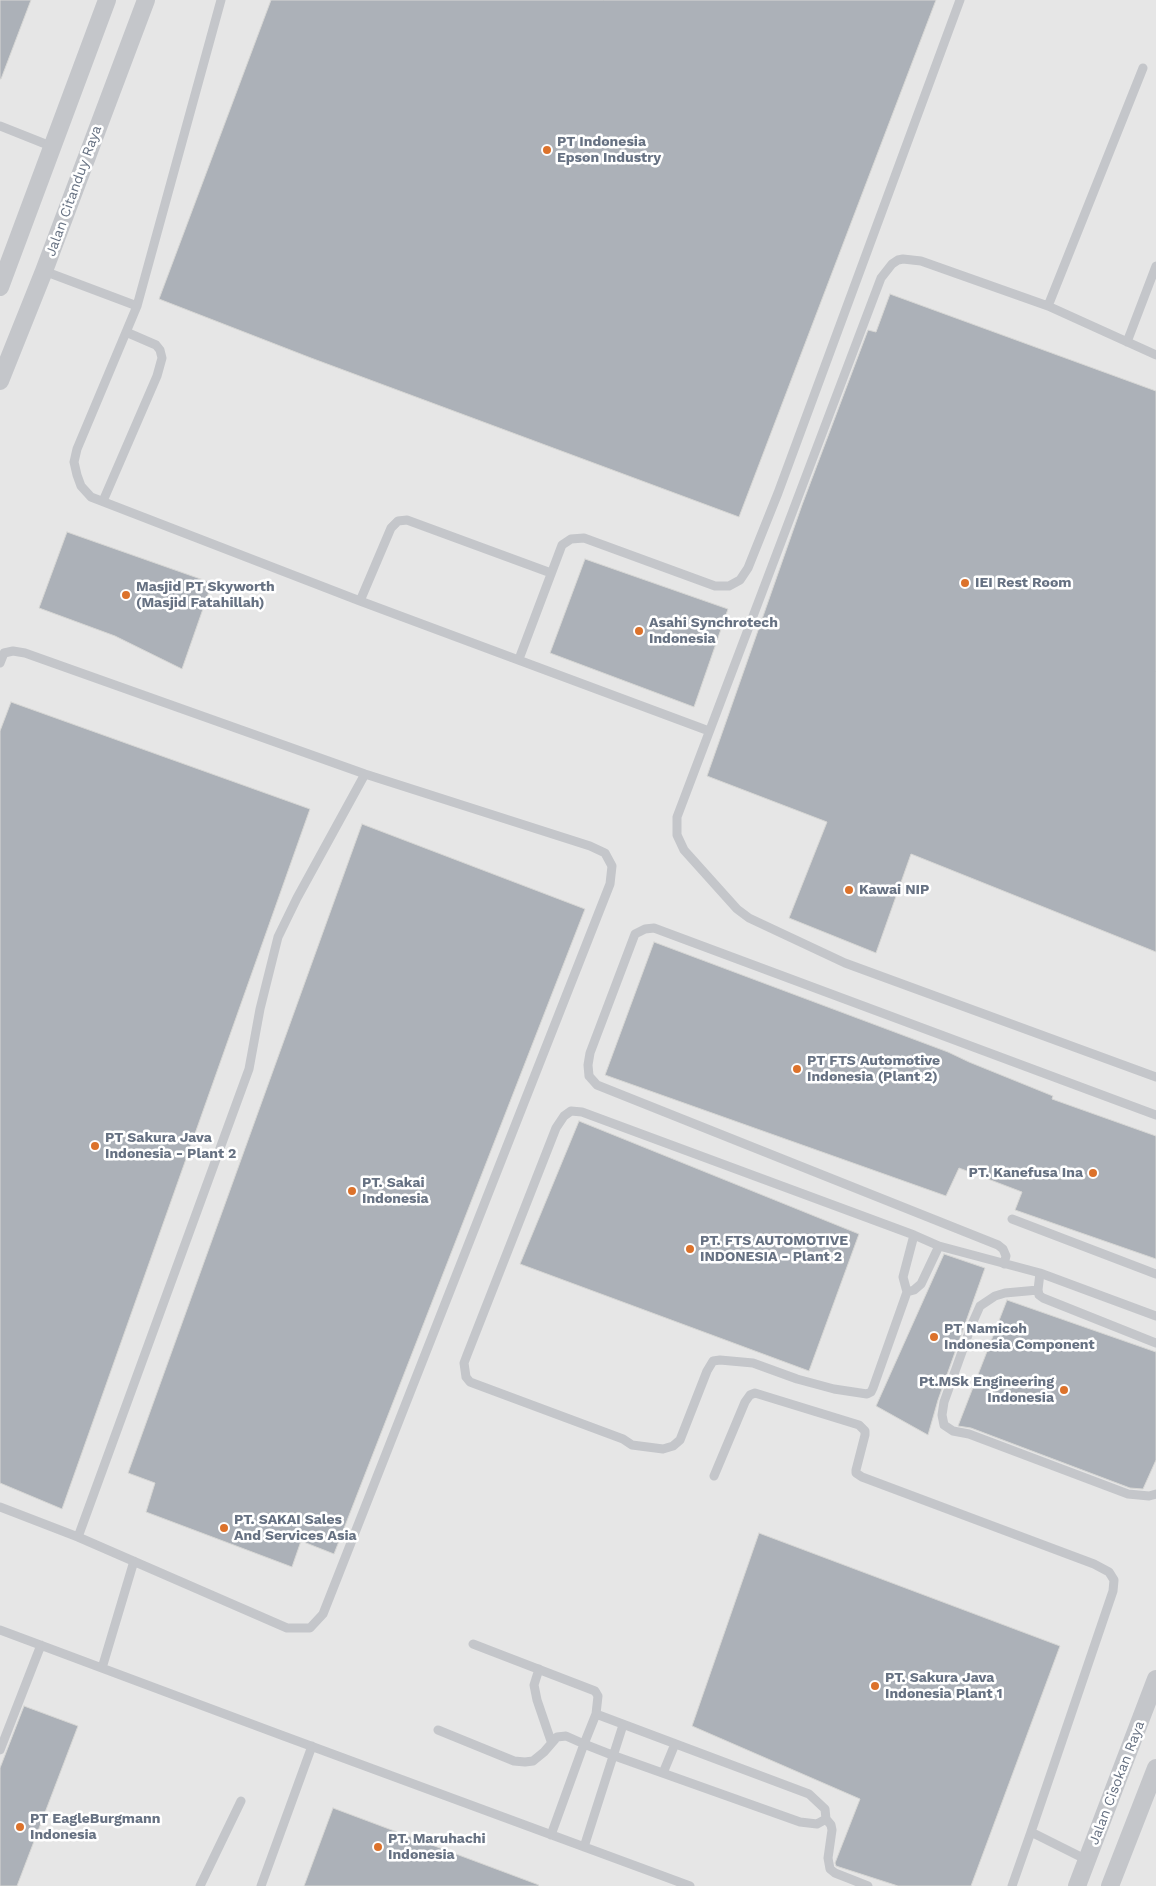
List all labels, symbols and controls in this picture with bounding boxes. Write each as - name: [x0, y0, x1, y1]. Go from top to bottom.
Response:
- street label: Jalan Citanduy Raya: [42, 123, 106, 259]
- place label: PT Indonesia Epson Industry: [557, 134, 661, 166]
- marker: PT Indonesia Epson Industry: [541, 144, 553, 156]
- place label: IEI Rest Room: [975, 575, 1071, 591]
- marker: IEI Rest Room: [959, 577, 971, 589]
- place label: Masjid PT Skyworth (Masjid Fatahillah): [136, 579, 275, 612]
- marker: Masjid PT Skyworth (Masjid Fatahillah): [120, 589, 132, 601]
- place label: Asahi Synchrotech Indonesia: [649, 615, 778, 648]
- marker: Asahi Synchrotech Indonesia: [633, 625, 645, 637]
- place label: Kawai NIP: [859, 882, 929, 898]
- marker: Kawai NIP: [843, 884, 855, 896]
- place label: PT FTS Automotive Indonesia (Plant 2): [807, 1053, 940, 1086]
- marker: PT FTS Automotive Indonesia (Plant 2): [791, 1063, 803, 1075]
- place label: PT Sakura Java Indonesia - Plant 2: [105, 1130, 236, 1162]
- marker: PT Sakura Java Indonesia - Plant 2: [89, 1140, 101, 1152]
- place label: PT. Kanefusa Ina: [969, 1165, 1083, 1181]
- marker: PT. Kanefusa Ina: [1087, 1167, 1099, 1179]
- place label: PT. Sakai Indonesia: [362, 1175, 429, 1208]
- marker: PT. Sakai Indonesia: [346, 1185, 358, 1197]
- place label: PT. FTS AUTOMOTIVE INDONESIA - Plant 2: [700, 1233, 848, 1266]
- marker: PT. FTS AUTOMOTIVE INDONESIA - Plant 2: [684, 1243, 696, 1255]
- place label: PT Namicoh Indonesia Component: [944, 1321, 1095, 1354]
- marker: PT Namicoh Indonesia Component: [928, 1331, 940, 1343]
- place label: Pt.MSk Engineering Indonesia: [919, 1374, 1054, 1406]
- marker: Pt.MSk Engineering Indonesia: [1058, 1384, 1070, 1396]
- place label: PT. SAKAI Sales And Services Asia: [234, 1512, 357, 1544]
- marker: PT. SAKAI Sales And Services Asia: [218, 1522, 230, 1534]
- place label: PT. Sakura Java Indonesia Plant 1: [885, 1670, 1003, 1702]
- marker: PT. Sakura Java Indonesia Plant 1: [869, 1680, 881, 1692]
- street label: Jalan Cisokan Raya: [1086, 1719, 1148, 1847]
- place label: PT EagleBurgmann Indonesia: [30, 1811, 160, 1844]
- marker: PT EagleBurgmann Indonesia: [14, 1821, 26, 1833]
- place label: PT. Maruhachi Indonesia: [388, 1831, 486, 1864]
- marker: PT. Maruhachi Indonesia: [372, 1841, 384, 1853]

